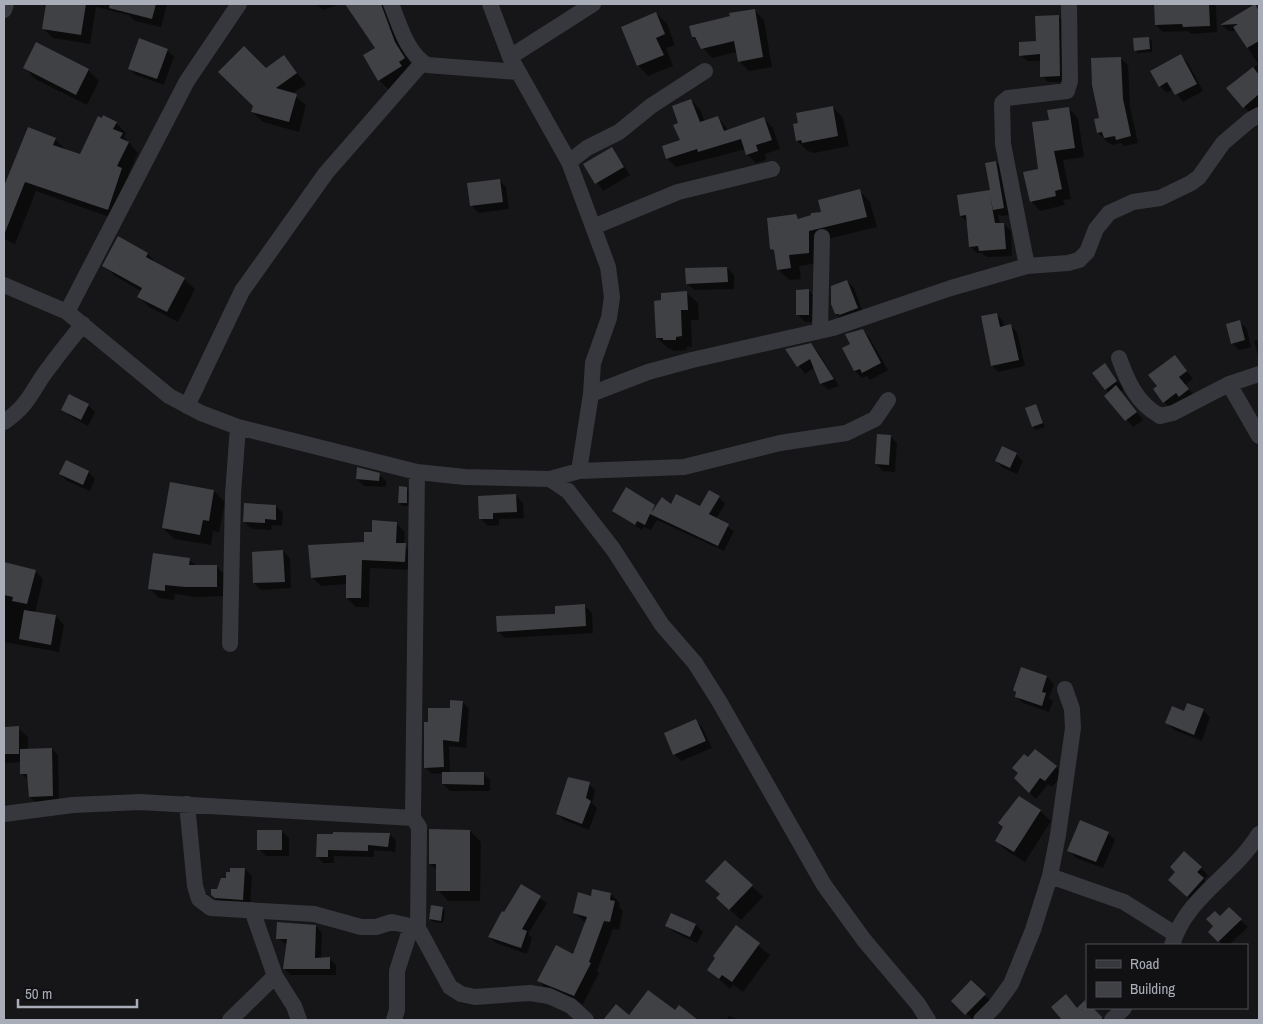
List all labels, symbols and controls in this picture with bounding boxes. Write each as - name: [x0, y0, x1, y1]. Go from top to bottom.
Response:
- legend: [1086, 944, 1248, 1009]
- text: Road: [1130, 953, 1159, 974]
- scale bar: [18, 976, 136, 1008]
- text: Building: [1130, 978, 1175, 999]
- text: 50 m: [25, 983, 52, 1004]

